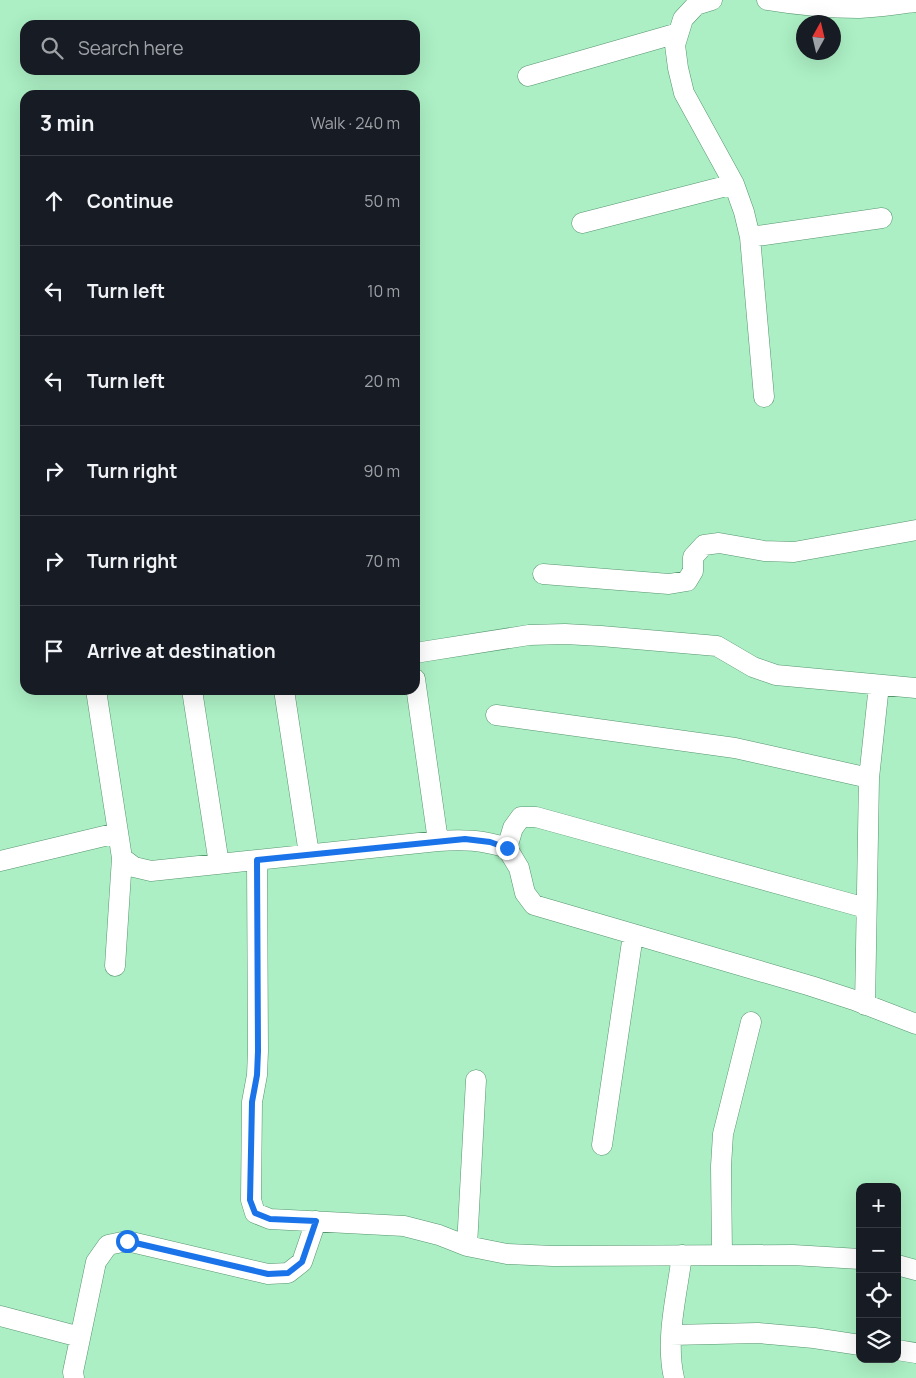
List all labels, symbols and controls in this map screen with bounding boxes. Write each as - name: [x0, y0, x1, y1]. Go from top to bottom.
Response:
- north arrow: [796, 15, 841, 60]
- search box: [20, 20, 420, 75]
- icon: search: [38, 34, 66, 62]
- text: Search here: [78, 35, 184, 61]
- text: 3 min: [40, 109, 94, 137]
- text: Walk · 240 m: [310, 112, 400, 134]
- icon: ahead: [40, 187, 68, 215]
- text: Continue: [87, 188, 173, 214]
- text: 50 m: [364, 190, 400, 212]
- icon: left: [40, 277, 68, 305]
- text: Turn left: [87, 278, 165, 304]
- text: 10 m: [367, 280, 400, 302]
- icon: left: [40, 367, 68, 395]
- text: Turn left: [87, 368, 165, 394]
- text: 20 m: [364, 370, 400, 392]
- icon: right: [40, 457, 68, 485]
- text: Turn right: [87, 458, 177, 484]
- text: 90 m: [364, 460, 400, 482]
- icon: right: [40, 547, 68, 575]
- text: Turn right: [87, 548, 177, 574]
- text: 70 m: [365, 550, 400, 572]
- icon: arrive: [40, 637, 68, 665]
- text: Arrive at destination: [87, 638, 276, 664]
- route end: [496, 837, 519, 860]
- map controls: [856, 1183, 901, 1363]
- button: +: [856, 1183, 901, 1228]
- button: −: [856, 1228, 901, 1273]
- route start: [116, 1230, 139, 1253]
- button: locate: [856, 1273, 901, 1318]
- button: layers: [856, 1318, 901, 1363]

